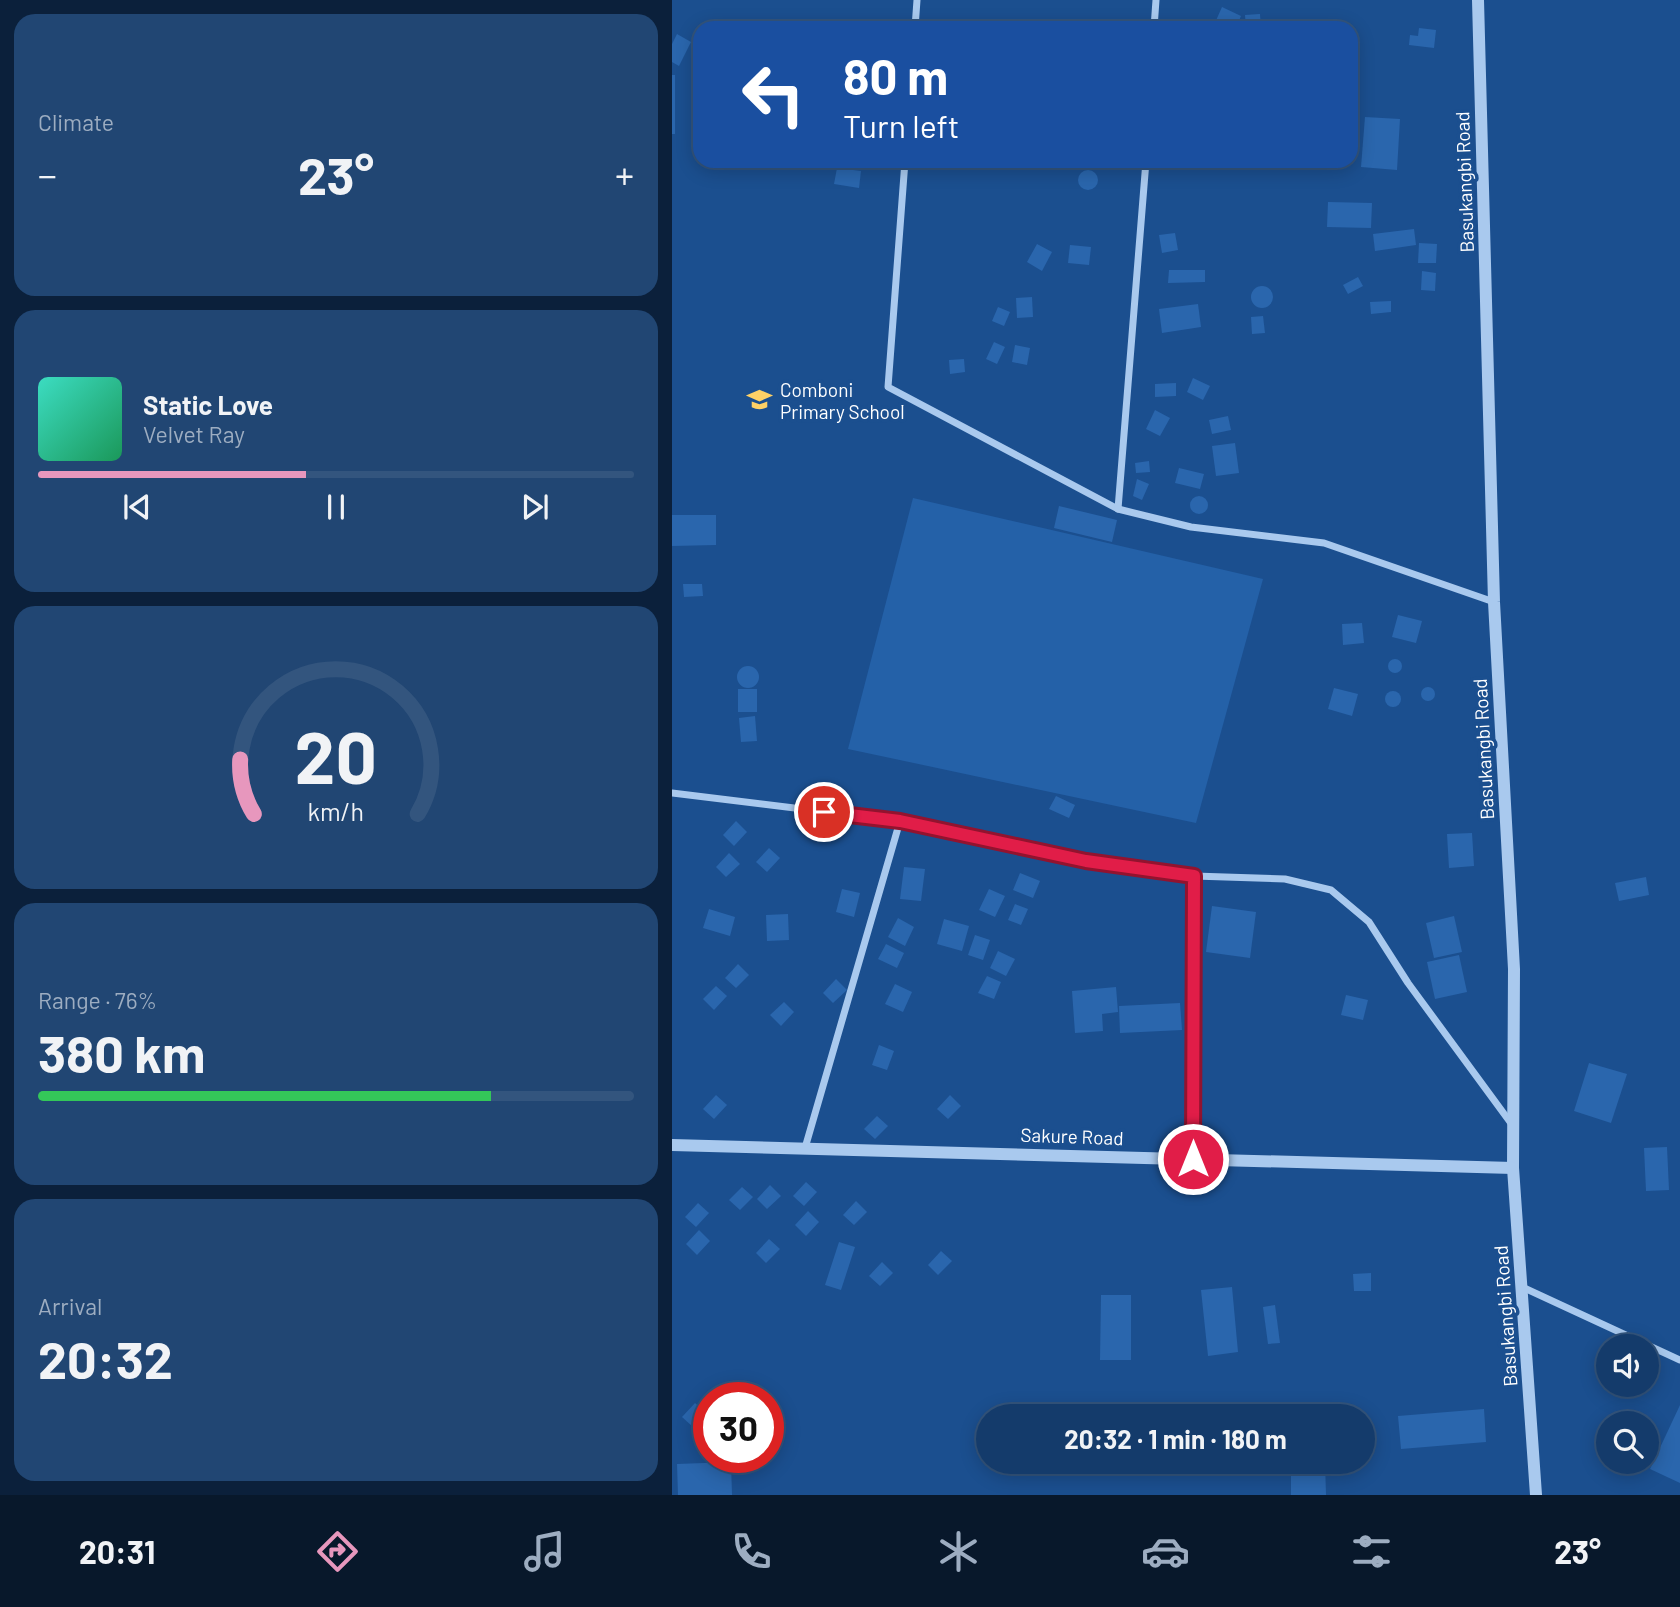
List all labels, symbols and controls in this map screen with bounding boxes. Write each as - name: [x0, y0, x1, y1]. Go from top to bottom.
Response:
- text: 80 m: [843, 46, 948, 105]
- icon: left: [728, 49, 819, 140]
- text: Turn left: [843, 106, 960, 144]
- text: Climate: [38, 108, 114, 136]
- street label: Basukangbi Road: [1450, 111, 1478, 253]
- text: 23°: [298, 143, 374, 205]
- text: −: [38, 151, 57, 197]
- text: +: [615, 151, 634, 197]
- place label: Comboni Primary School: [780, 378, 905, 423]
- school or university icon: Comboni Primary School: [746, 386, 774, 414]
- text: Static Love: [143, 389, 273, 420]
- text: Velvet Ray: [143, 420, 245, 448]
- icon: previous: [118, 488, 156, 526]
- icon: pause: [317, 488, 355, 526]
- icon: next: [516, 488, 554, 526]
- street label: Basukangbi Road: [1468, 678, 1498, 820]
- text: 20: [295, 711, 377, 799]
- pin: [794, 782, 854, 842]
- icon: arrive: [805, 793, 843, 831]
- text: km/h: [308, 795, 364, 825]
- text: Range · 76%: [38, 986, 157, 1014]
- text: 380 km: [38, 1021, 205, 1083]
- position arrow: [1156, 1122, 1230, 1196]
- street label: Sakure Road: [1020, 1123, 1124, 1149]
- street label: Basukangbi Road: [1489, 1245, 1521, 1387]
- text: Arrival: [38, 1292, 102, 1320]
- text: 20:32: [38, 1327, 173, 1389]
- map controls: [1596, 1334, 1659, 1474]
- button: sound: [1596, 1334, 1659, 1397]
- speed limit sign: 30: [693, 1382, 784, 1473]
- button: search: [1596, 1411, 1659, 1474]
- text: 20:32 · 1 min · 180 m: [1064, 1423, 1287, 1454]
- icon: directions: [313, 1527, 362, 1576]
- icon: music: [520, 1527, 569, 1576]
- icon: phone: [727, 1527, 776, 1576]
- icon: climate: [934, 1527, 983, 1576]
- icon: car: [1141, 1527, 1190, 1576]
- icon: filters: [1347, 1527, 1396, 1576]
- text: 20:31: [79, 1532, 155, 1570]
- text: 23°: [1554, 1532, 1601, 1570]

